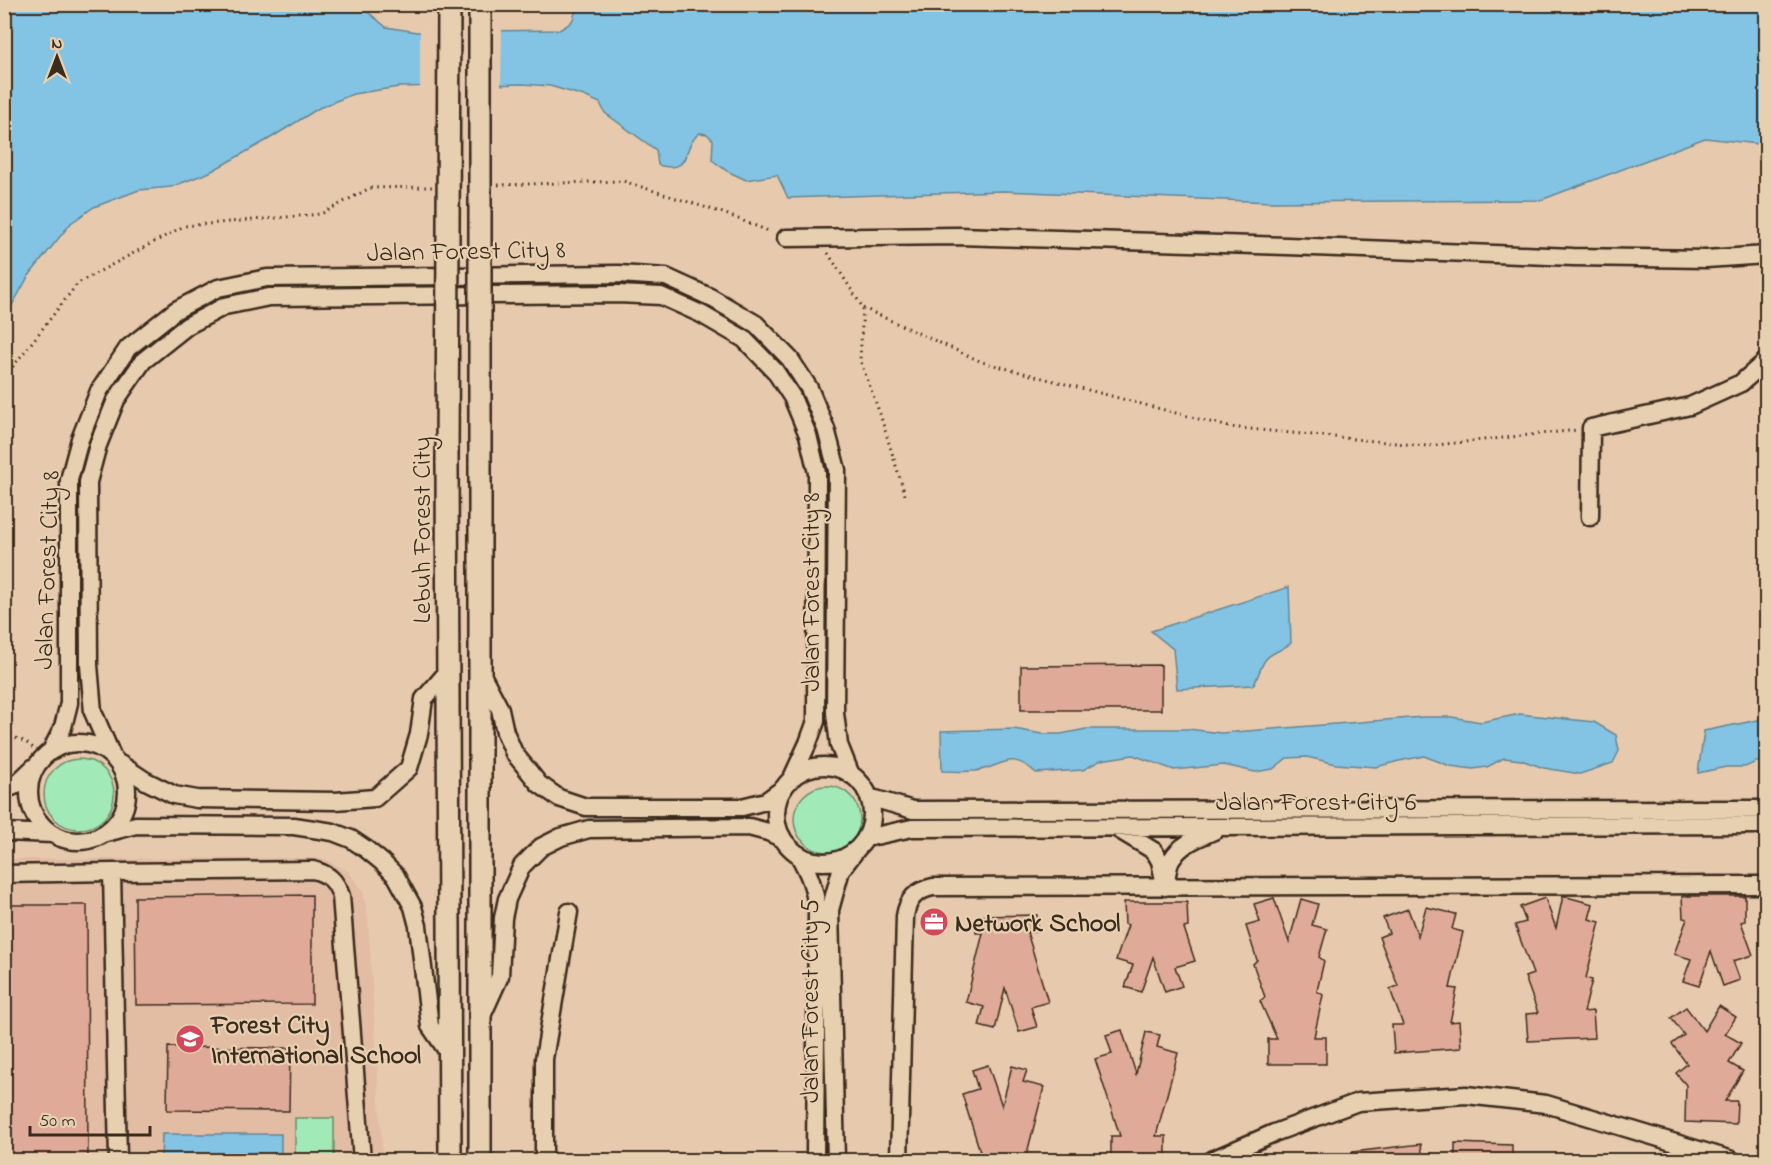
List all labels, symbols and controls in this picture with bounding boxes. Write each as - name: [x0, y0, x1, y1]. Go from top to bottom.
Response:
- north arrow: [27, 27, 87, 87]
- text: N: [52, 32, 63, 56]
- street label: Jalan Forest City 8: [366, 232, 566, 274]
- street label: Lebuh Forest City: [405, 437, 443, 624]
- street label: Jalan Forest City 8: [27, 470, 71, 670]
- street label: Jalan Forest City 8: [794, 492, 832, 692]
- street label: Jalan Forest City 6: [1216, 785, 1416, 823]
- street label: Jalan Forest City 5: [793, 899, 831, 1103]
- office icon: Network School: [918, 906, 950, 938]
- place label: Network School: [955, 906, 1120, 944]
- place label: Forest City International School: [209, 1008, 421, 1076]
- school or university icon: Forest City International School: [174, 1023, 206, 1055]
- scale bar: [30, 1099, 150, 1137]
- text: 50 m: [39, 1109, 76, 1135]

